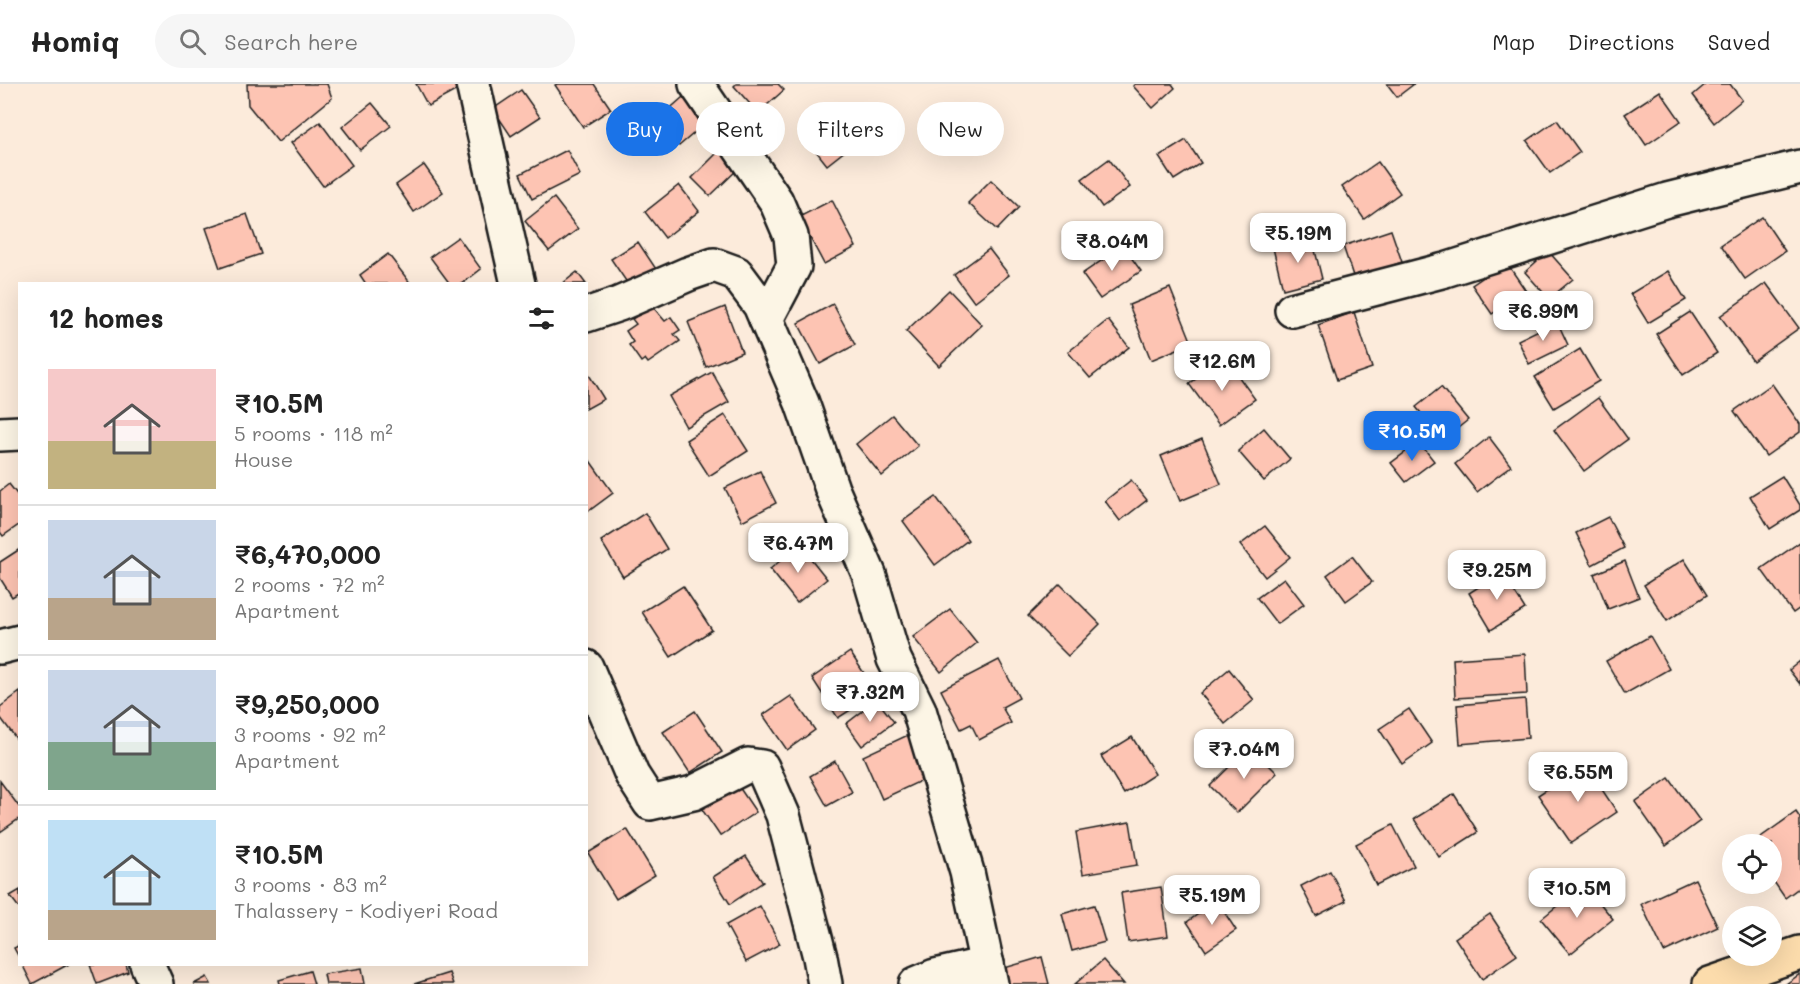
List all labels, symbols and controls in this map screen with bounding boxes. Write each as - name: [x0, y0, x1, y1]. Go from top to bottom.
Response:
- search box: [155, 14, 575, 68]
- text: Homiq: [30, 23, 119, 59]
- icon: search: [176, 25, 209, 58]
- text: Search here: [224, 27, 358, 56]
- text: Map: [1492, 28, 1535, 55]
- text: Directions: [1568, 28, 1675, 55]
- text: Saved: [1708, 28, 1770, 55]
- chip: Buy: [606, 102, 684, 156]
- chip: Rent: [696, 102, 785, 156]
- chip: Filters: [797, 102, 905, 156]
- chip: New: [917, 102, 1004, 156]
- pin: ₹5.19M: [1249, 213, 1347, 264]
- text: ₹5.19M: [1264, 219, 1332, 245]
- pin: ₹8.04M: [1063, 221, 1161, 272]
- text: ₹8.04M: [1075, 227, 1149, 253]
- pin: ₹6.99M: [1494, 291, 1592, 342]
- text: ₹6.99M: [1507, 297, 1579, 323]
- text: 12 homes: [48, 301, 164, 335]
- icon: filters: [525, 302, 558, 335]
- pin: ₹12.6M: [1173, 341, 1271, 392]
- text: ₹12.6M: [1188, 347, 1256, 373]
- text: ₹10.5M: [234, 386, 324, 420]
- icon: home: [96, 393, 168, 465]
- pin: ₹10.5M: [1363, 411, 1461, 462]
- text: ₹10.5M: [1378, 417, 1446, 443]
- text: 5 rooms · 118 m²: [234, 420, 393, 446]
- text: House: [234, 446, 293, 472]
- pin: ₹6.47M: [749, 523, 847, 574]
- text: ₹6.47M: [762, 529, 834, 555]
- text: ₹6,470,000: [234, 537, 381, 571]
- icon: home: [96, 544, 168, 616]
- pin: ₹9.25M: [1448, 550, 1546, 601]
- text: ₹9.25M: [1462, 556, 1532, 582]
- text: 2 rooms · 72 m²: [234, 571, 385, 597]
- text: Apartment: [234, 597, 340, 623]
- pin: ₹7.32M: [821, 672, 919, 723]
- text: ₹7.32M: [835, 678, 905, 704]
- text: ₹9,250,000: [234, 687, 379, 721]
- icon: home: [96, 694, 168, 766]
- text: 3 rooms · 92 m²: [234, 721, 386, 747]
- pin: ₹7.04M: [1195, 729, 1293, 780]
- text: ₹7.04M: [1208, 735, 1280, 761]
- text: Apartment: [234, 747, 340, 773]
- pin: ₹6.55M: [1529, 752, 1627, 803]
- text: ₹6.55M: [1542, 758, 1614, 784]
- map controls: [1722, 834, 1782, 966]
- button: locate: [1722, 834, 1782, 894]
- text: ₹10.5M: [234, 837, 324, 871]
- icon: home: [96, 844, 168, 916]
- pin: ₹10.5M: [1528, 868, 1626, 919]
- text: 3 rooms · 83 m²: [234, 871, 387, 897]
- text: ₹10.5M: [1543, 874, 1611, 900]
- pin: ₹5.19M: [1163, 875, 1261, 926]
- text: ₹5.19M: [1178, 881, 1246, 907]
- text: Thalassery - Kodiyeri Road: [234, 897, 498, 923]
- button: layers: [1722, 906, 1782, 966]

